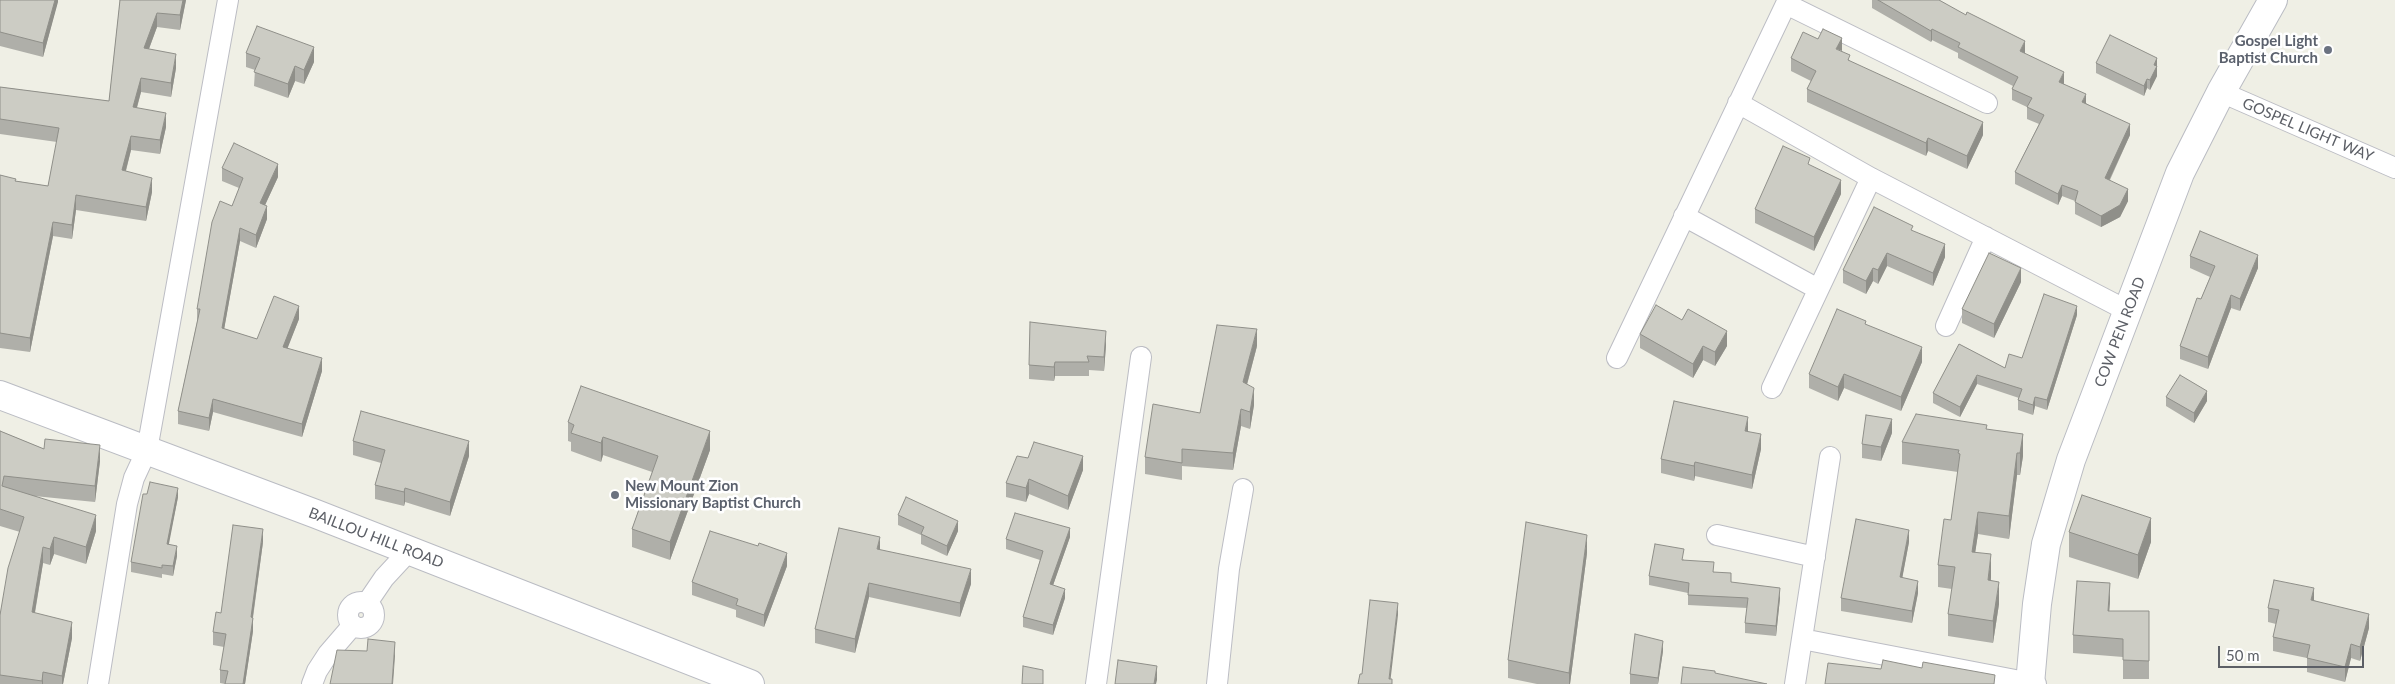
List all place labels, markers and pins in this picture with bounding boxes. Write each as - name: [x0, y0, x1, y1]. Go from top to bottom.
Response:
- place label: Gospel Light Baptist Church: [2219, 32, 2318, 67]
- marker: Gospel Light Baptist Church: [2322, 44, 2334, 56]
- place label: New Mount Zion Missionary Baptist Church: [625, 477, 801, 512]
- marker: New Mount Zion Missionary Baptist Church: [609, 489, 621, 501]

